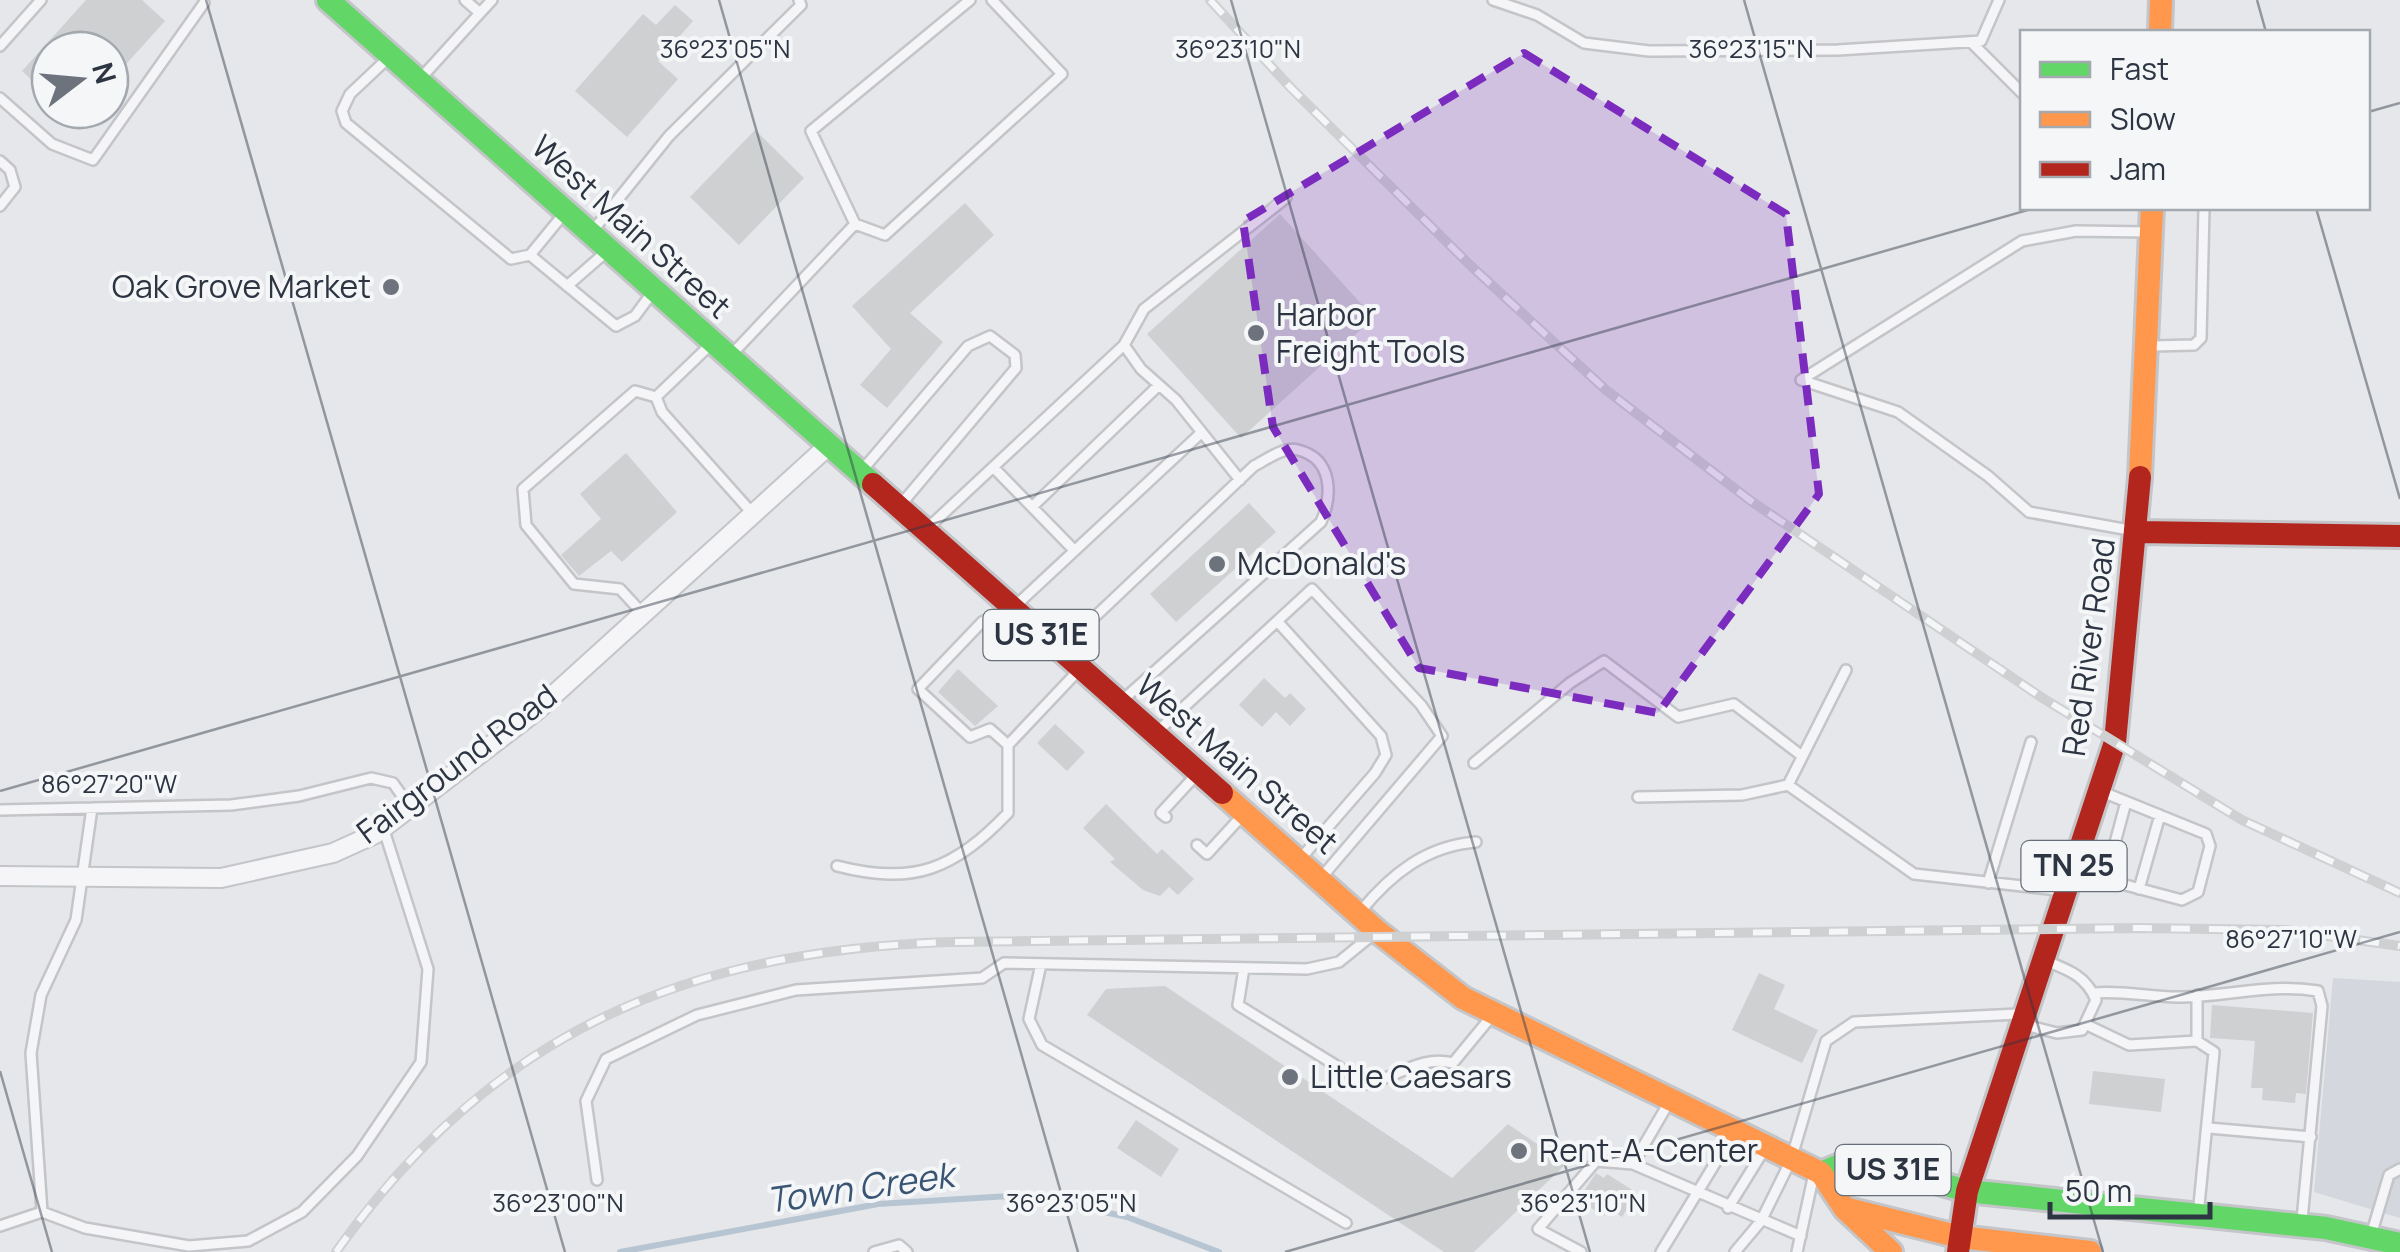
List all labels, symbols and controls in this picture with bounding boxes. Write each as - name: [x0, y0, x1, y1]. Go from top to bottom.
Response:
- north arrow: [30, 30, 130, 130]
- legend: [2020, 30, 2370, 210]
- text: 36°23'05"N: [660, 31, 790, 66]
- text: 36°23'10"N: [1175, 31, 1301, 66]
- text: 36°23'15"N: [1688, 31, 1814, 66]
- text: Fast: [2110, 48, 2169, 89]
- text: N: [84, 58, 126, 88]
- text: Slow: [2110, 98, 2176, 139]
- street label: West Main Street: [522, 125, 741, 328]
- text: Jam: [2110, 148, 2166, 189]
- place label: Oak Grove Market: [112, 264, 371, 308]
- marker: Oak Grove Market: [380, 276, 402, 298]
- place label: Harbor Freight Tools: [1276, 292, 1465, 373]
- marker: Harbor Freight Tools: [1245, 322, 1267, 344]
- street label: Red River Road: [2051, 535, 2125, 759]
- place label: McDonald's: [1237, 541, 1406, 585]
- marker: McDonald's: [1206, 553, 1228, 575]
- road number: US 31E: [984, 610, 1098, 660]
- street label: West Main Street: [1127, 663, 1348, 863]
- street label: Fairground Road: [347, 673, 565, 853]
- text: 86°27'20"W: [41, 766, 177, 801]
- road number: TN 25: [2022, 841, 2126, 891]
- text: 86°27'10"W: [2225, 921, 2357, 956]
- place label: Little Caesars: [1310, 1054, 1512, 1098]
- marker: Little Caesars: [1279, 1066, 1301, 1088]
- place label: Rent-A-Center: [1539, 1128, 1758, 1172]
- marker: Rent-A-Center: [1508, 1140, 1530, 1162]
- road number: US 31E: [1836, 1145, 1950, 1195]
- water label: Town Creek: [763, 1149, 961, 1224]
- scale bar: [2050, 1157, 2210, 1219]
- text: 50 m: [2065, 1170, 2132, 1211]
- text: 36°23'00"N: [492, 1185, 624, 1220]
- text: 36°23'05"N: [1006, 1185, 1136, 1220]
- text: 36°23'10"N: [1520, 1185, 1646, 1220]

